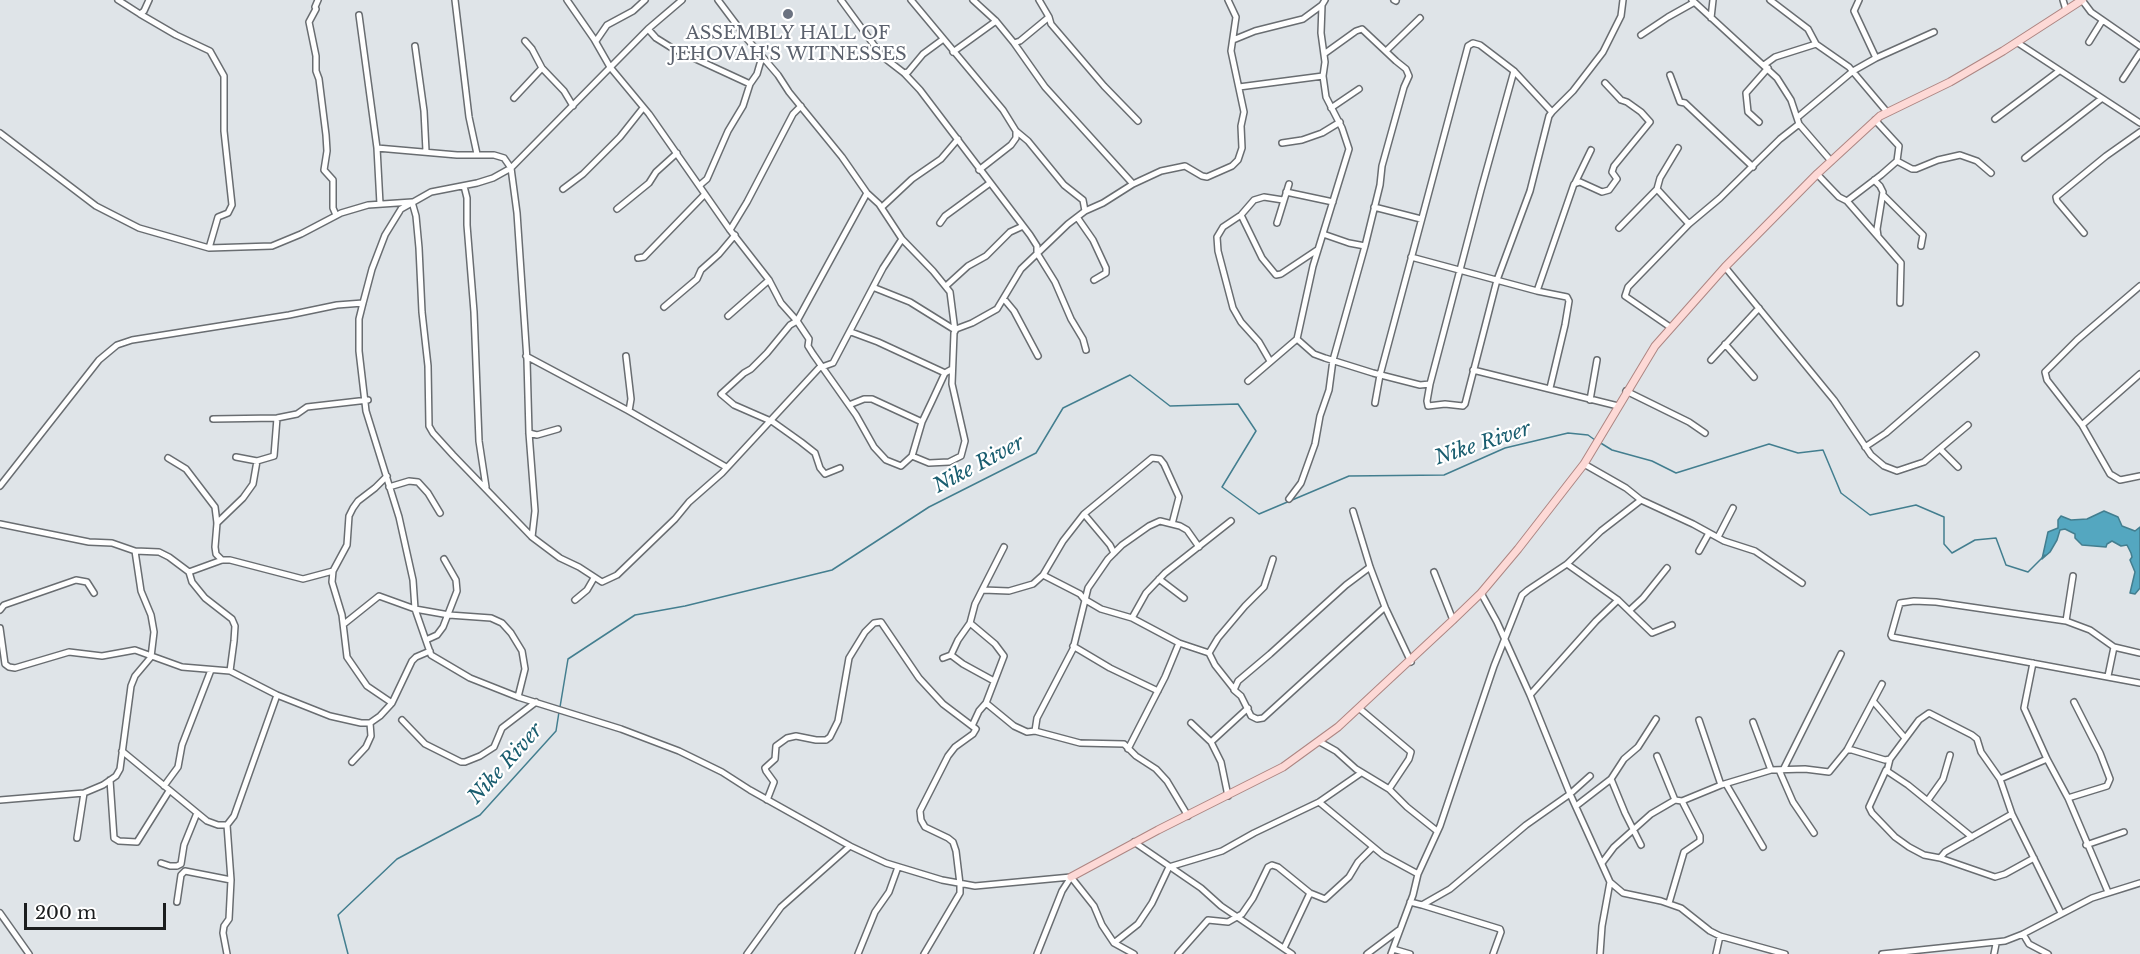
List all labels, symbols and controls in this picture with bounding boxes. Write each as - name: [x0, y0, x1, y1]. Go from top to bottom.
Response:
- marker: ASSEMBLY HALL OF JEHOVAH'S WITNESSES: [781, 7, 795, 21]
- place label: ASSEMBLY HALL OF JEHOVAH'S WITNESSES: [669, 23, 907, 66]
- water label: Nike River: [1432, 417, 1534, 471]
- water label: Nike River: [929, 431, 1029, 499]
- water label: Nike River: [464, 719, 548, 809]
- scale bar: [27, 891, 170, 929]
- text: 200 m: [35, 902, 96, 924]

